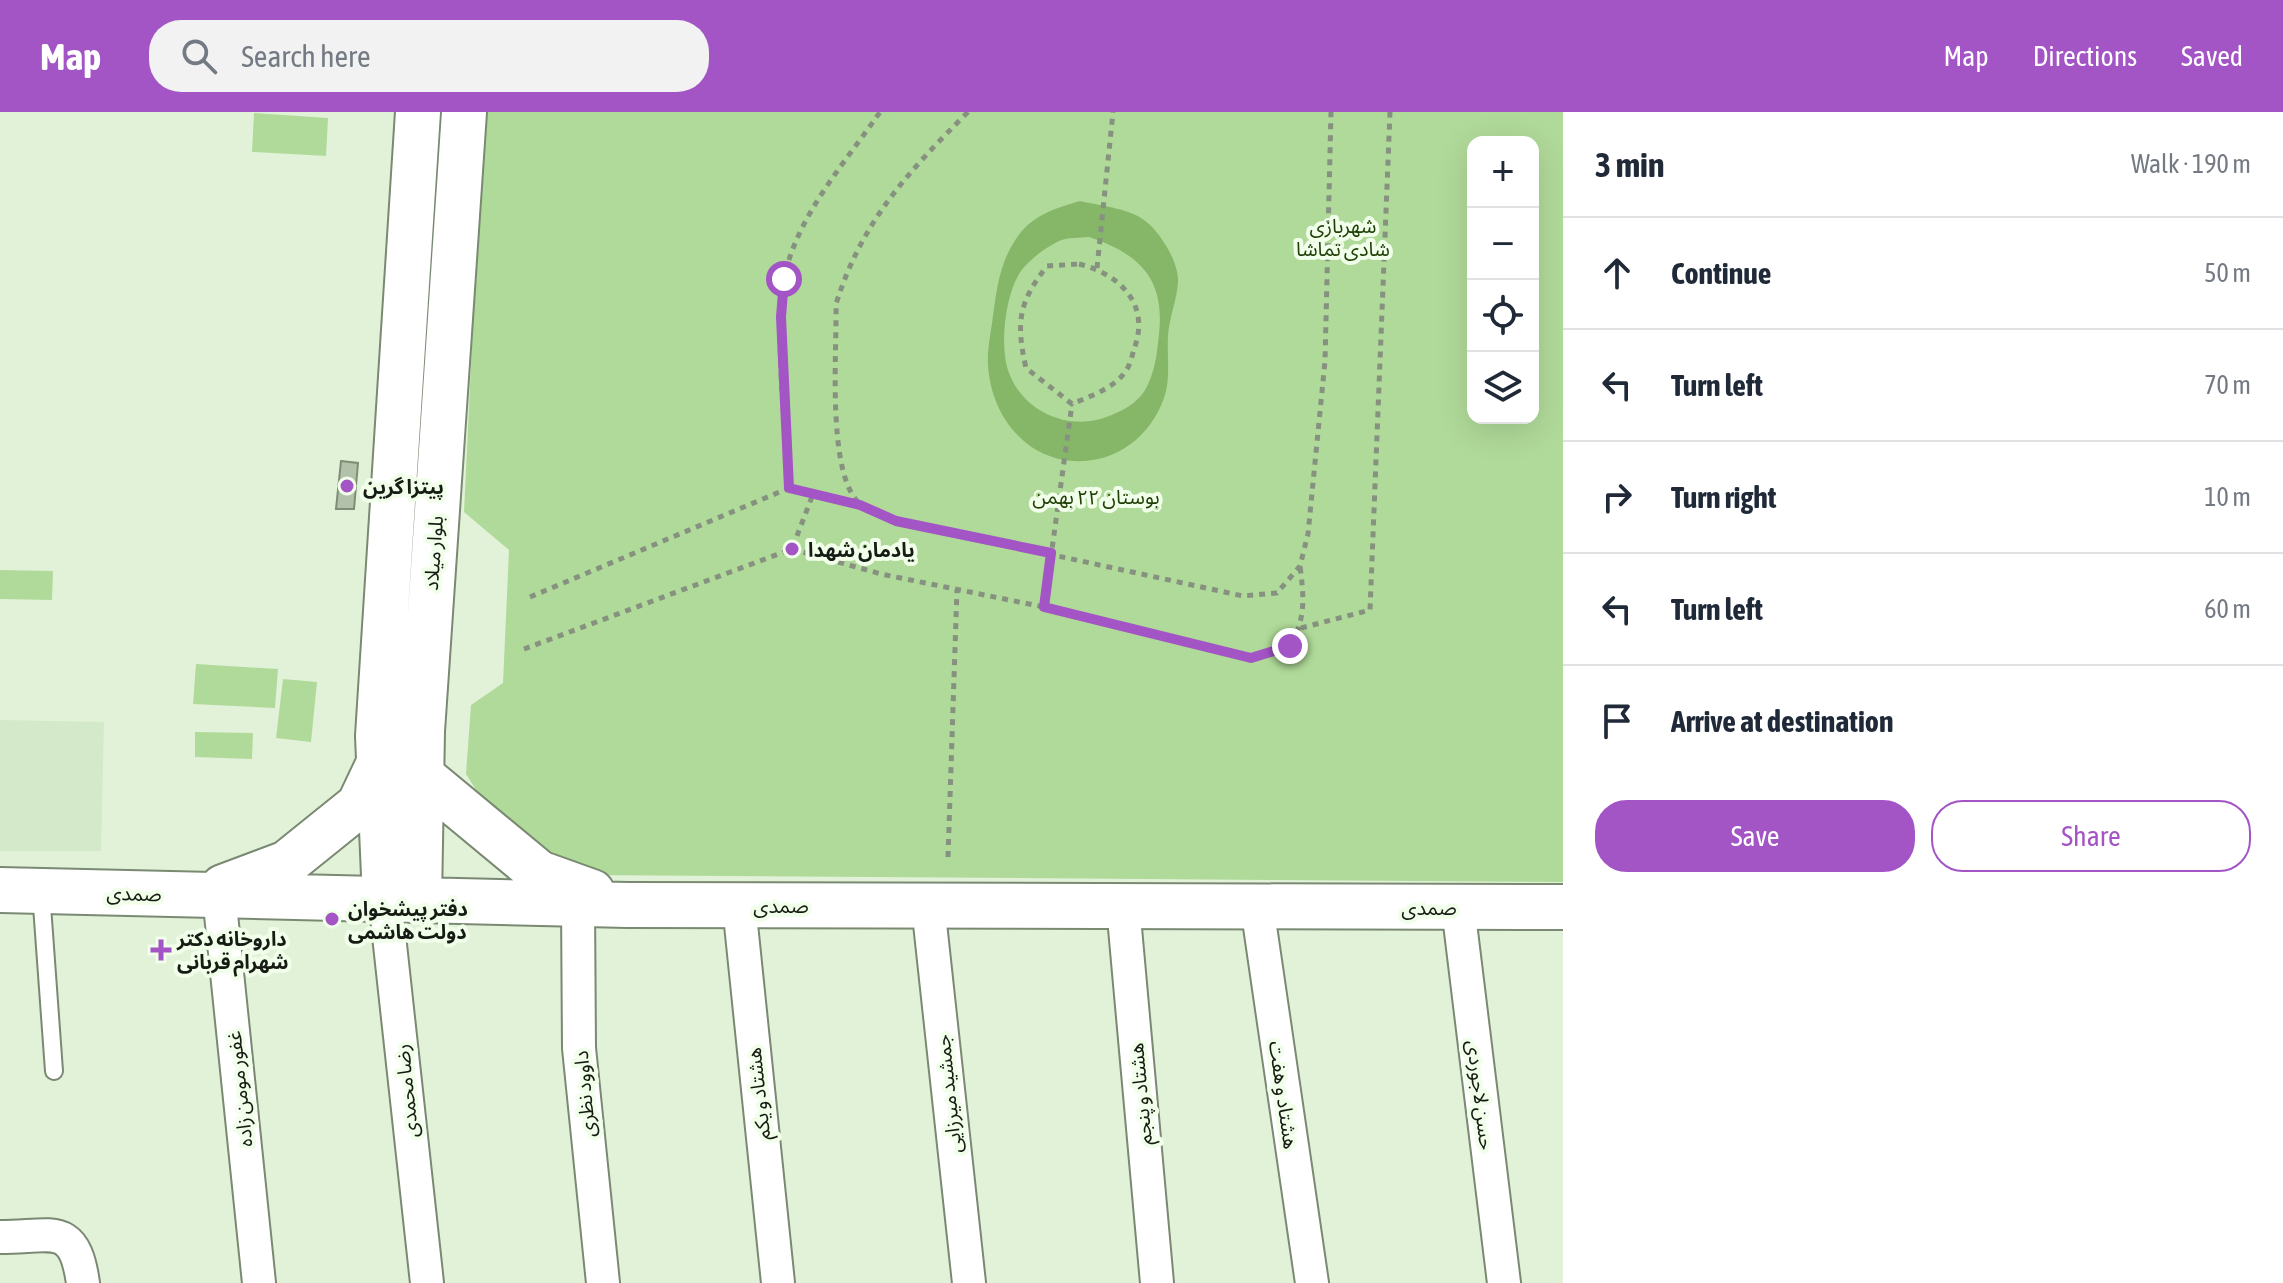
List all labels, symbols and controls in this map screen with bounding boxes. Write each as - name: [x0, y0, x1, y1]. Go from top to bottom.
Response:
- search box: [149, 20, 709, 92]
- icon: search: [177, 34, 221, 78]
- text: Map: [40, 35, 101, 78]
- text: Search here: [241, 39, 371, 73]
- text: Map: [1944, 40, 1989, 72]
- text: Directions: [2033, 40, 2137, 72]
- text: Saved: [2181, 40, 2243, 72]
- map controls: [1467, 136, 1539, 424]
- button: +: [1467, 136, 1539, 208]
- text: 3 min: [1595, 145, 1664, 184]
- text: Walk · 190 m: [2131, 149, 2251, 179]
- button: −: [1467, 208, 1539, 280]
- park label: شهربازی شادی تماشا: [1296, 214, 1390, 261]
- icon: ahead: [1595, 251, 1639, 295]
- text: Continue: [1671, 256, 1771, 290]
- text: 50 m: [2204, 258, 2251, 288]
- route start: [766, 261, 802, 297]
- button: locate: [1467, 280, 1539, 352]
- button: layers: [1467, 352, 1539, 424]
- icon: left: [1595, 363, 1639, 407]
- text: Turn left: [1671, 368, 1763, 402]
- text: 70 m: [2204, 370, 2251, 400]
- place label: پیتزا گرین: [363, 475, 444, 500]
- icon: right: [1595, 475, 1639, 519]
- marker: پیتزا گرین: [338, 477, 356, 495]
- text: Turn right: [1671, 480, 1777, 514]
- text: 10 m: [2204, 482, 2251, 512]
- park label: بوستان ۲۲ بهمن: [1032, 485, 1160, 509]
- street label: بلوار میلاد: [419, 515, 448, 591]
- place label: یادمان شهدا: [808, 538, 915, 562]
- marker: یادمان شهدا: [783, 540, 801, 558]
- icon: left: [1595, 587, 1639, 631]
- text: Turn left: [1671, 592, 1763, 626]
- text: 60 m: [2204, 594, 2251, 624]
- route end: [1272, 628, 1308, 664]
- icon: arrive: [1595, 699, 1639, 743]
- text: Arrive at destination: [1671, 704, 1893, 738]
- button: Save: [1595, 800, 1915, 872]
- button: Share: [1931, 800, 2251, 872]
- street label: صمدی: [106, 881, 162, 906]
- street label: صمدی: [753, 894, 809, 918]
- street label: صمدی: [1401, 896, 1457, 920]
- place label: دفتر پیشخوان دولت هاشمی: [348, 897, 468, 944]
- marker: دفتر پیشخوان دولت هاشمی: [323, 910, 341, 928]
- place label: داروخانه دکتر شهرام قربانی: [176, 927, 289, 977]
- marker: داروخانه دکتر شهرام قربانی: [152, 941, 170, 959]
- street label: غفور مومن زاده: [221, 1030, 258, 1148]
- street label: جمشید میرزایی: [930, 1033, 967, 1155]
- street label: هشتاد و هفت: [1264, 1039, 1303, 1151]
- street label: حسن لاجوردی: [1462, 1039, 1499, 1151]
- street label: هشتاد و پنجم: [1124, 1042, 1160, 1146]
- street label: رضا محمدی: [390, 1043, 423, 1139]
- street label: هشتاد و یکم: [742, 1046, 778, 1142]
- street label: داوود نظری: [569, 1049, 600, 1138]

